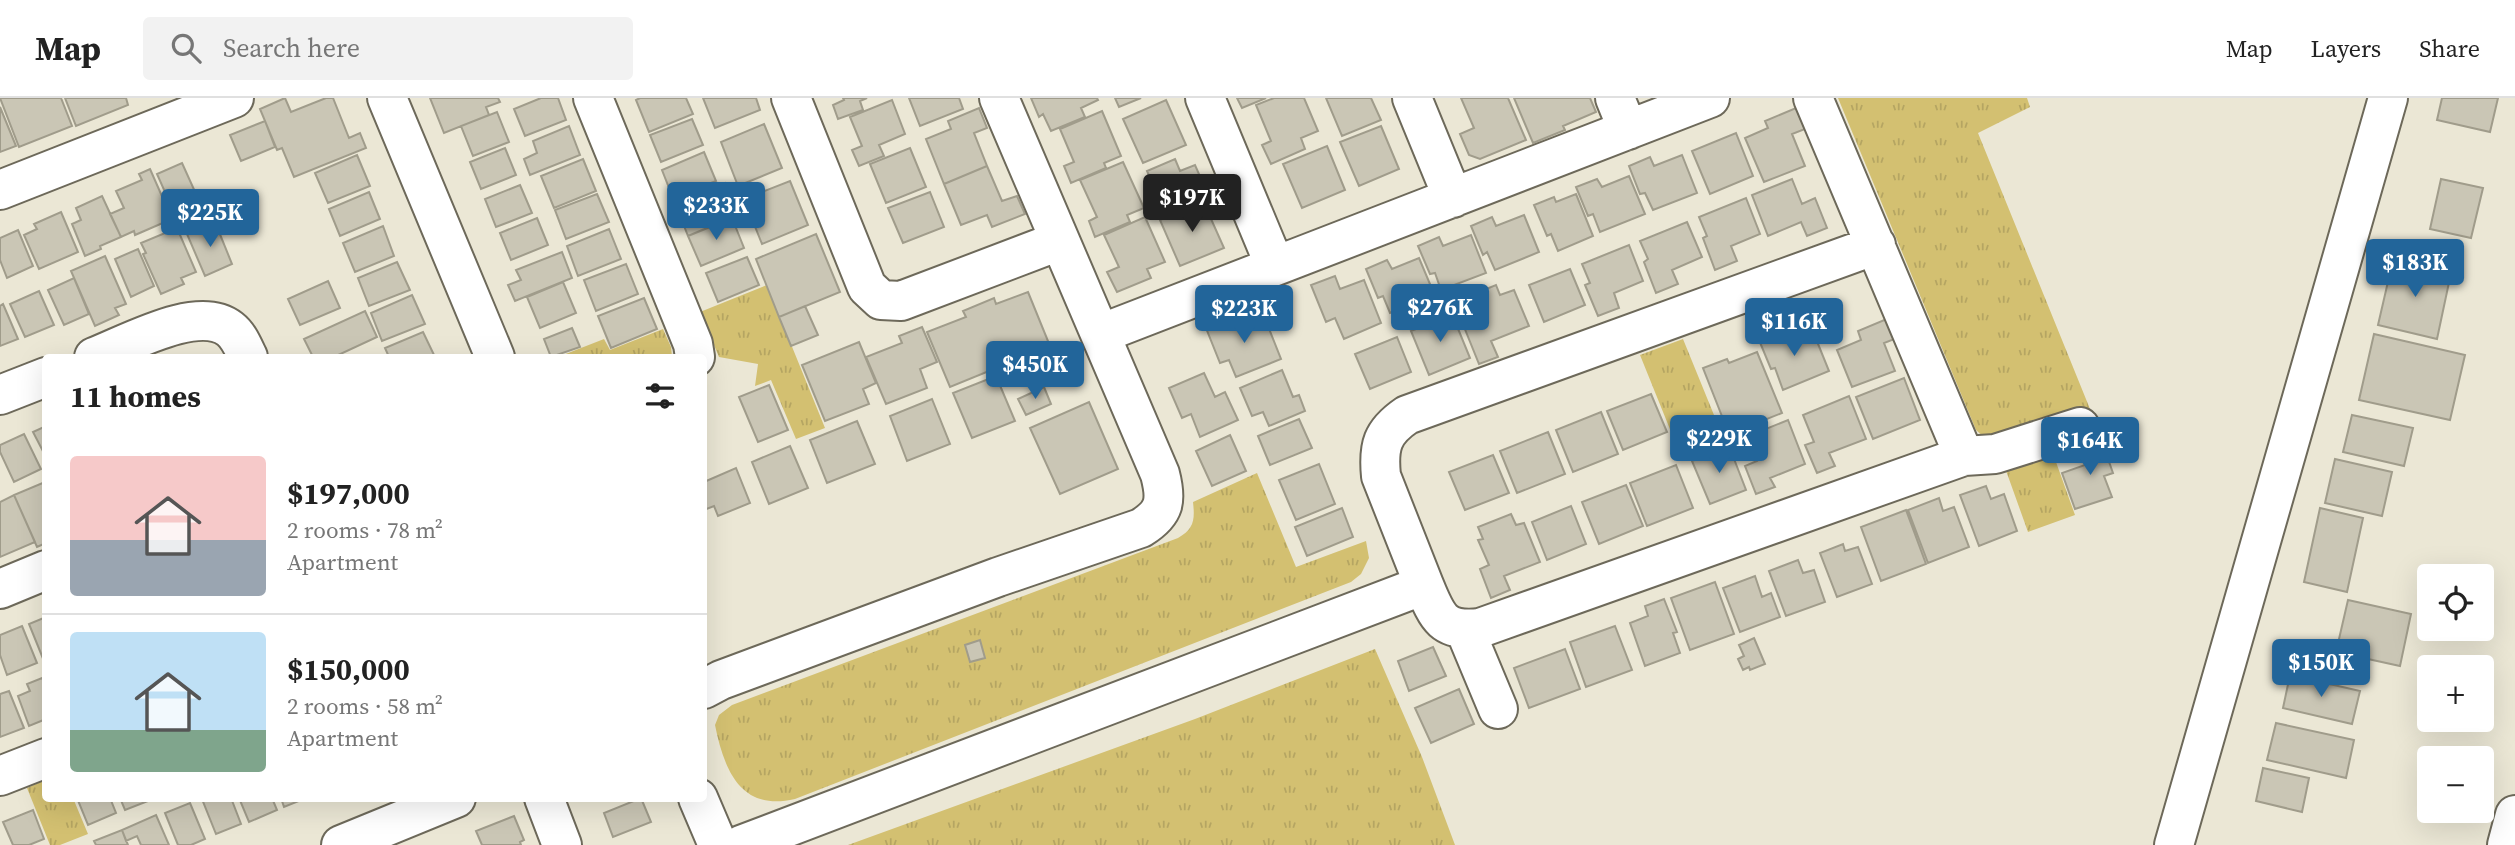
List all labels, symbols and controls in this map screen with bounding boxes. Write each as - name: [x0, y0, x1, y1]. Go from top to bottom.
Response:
- search box: [143, 17, 633, 80]
- text: Map: [35, 26, 101, 71]
- icon: search: [167, 29, 205, 67]
- text: Search here: [223, 30, 360, 66]
- text: Map: [2226, 32, 2273, 65]
- text: Layers: [2311, 32, 2381, 65]
- text: Share: [2419, 32, 2480, 65]
- pin: $197K: [1143, 174, 1241, 234]
- text: $197K: [1159, 181, 1225, 213]
- pin: $233K: [667, 183, 765, 242]
- text: $233K: [683, 189, 749, 221]
- pin: $225K: [161, 190, 259, 249]
- text: $225K: [177, 196, 243, 228]
- pin: $183K: [2366, 240, 2464, 299]
- text: $183K: [2382, 246, 2448, 278]
- pin: $276K: [1391, 285, 1489, 344]
- pin: $223K: [1195, 286, 1293, 345]
- text: $276K: [1407, 291, 1473, 323]
- text: $223K: [1211, 292, 1277, 324]
- pin: $116K: [1745, 299, 1843, 358]
- text: $116K: [1761, 305, 1827, 337]
- pin: $450K: [986, 342, 1084, 401]
- text: $450K: [1002, 348, 1068, 380]
- text: 11 homes: [70, 376, 201, 417]
- icon: filters: [641, 377, 679, 415]
- pin: $229K: [1670, 416, 1768, 475]
- pin: $164K: [2041, 418, 2139, 477]
- text: $229K: [1686, 422, 1752, 454]
- text: $164K: [2057, 424, 2123, 456]
- text: $197,000: [287, 473, 410, 514]
- icon: home: [126, 484, 210, 568]
- text: 2 rooms · 78 m²: [287, 514, 443, 546]
- text: Apartment: [287, 546, 398, 578]
- map controls: [2417, 564, 2494, 823]
- button: locate: [2417, 564, 2494, 641]
- pin: $150K: [2272, 640, 2370, 699]
- text: $150K: [2288, 646, 2354, 678]
- text: $150,000: [287, 649, 410, 690]
- button: +: [2417, 655, 2494, 732]
- icon: home: [126, 660, 210, 744]
- text: 2 rooms · 58 m²: [287, 690, 443, 722]
- text: Apartment: [287, 722, 398, 754]
- button: −: [2417, 746, 2494, 823]

